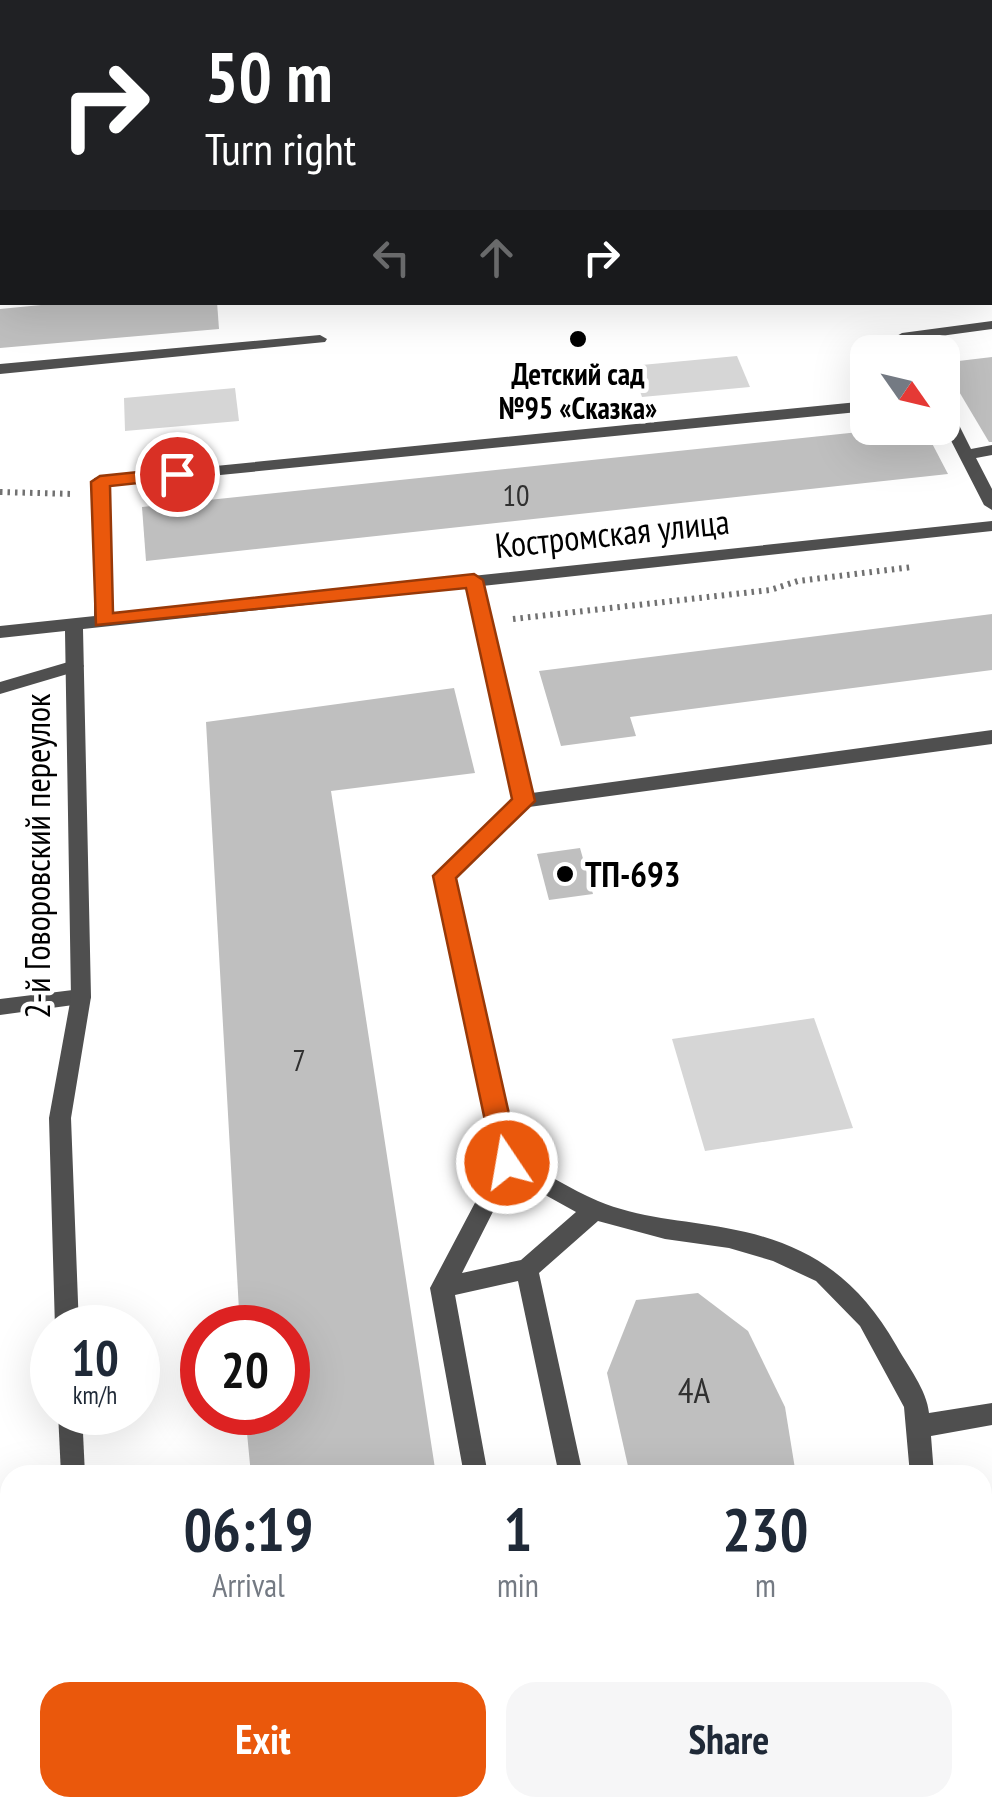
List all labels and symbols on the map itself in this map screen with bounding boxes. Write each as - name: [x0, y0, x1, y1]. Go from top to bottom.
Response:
- marker: Детский сад №95 «Сказка»: [567, 328, 589, 350]
- north arrow: [850, 335, 960, 445]
- place label: Детский сад №95 «Сказка»: [499, 354, 657, 427]
- pin: [135, 432, 220, 517]
- house number: 10: [503, 475, 530, 514]
- street label: Костромская улица: [493, 498, 731, 568]
- street label: 2-й Говоровский переулок: [14, 693, 60, 1019]
- place label: ТП-693: [585, 851, 681, 897]
- marker: ТП-693: [554, 863, 576, 885]
- house number: 7: [292, 1040, 306, 1079]
- position arrow: [455, 1111, 559, 1215]
- speed limit sign: 20: [180, 1305, 310, 1435]
- house number: 4А: [678, 1367, 711, 1413]

